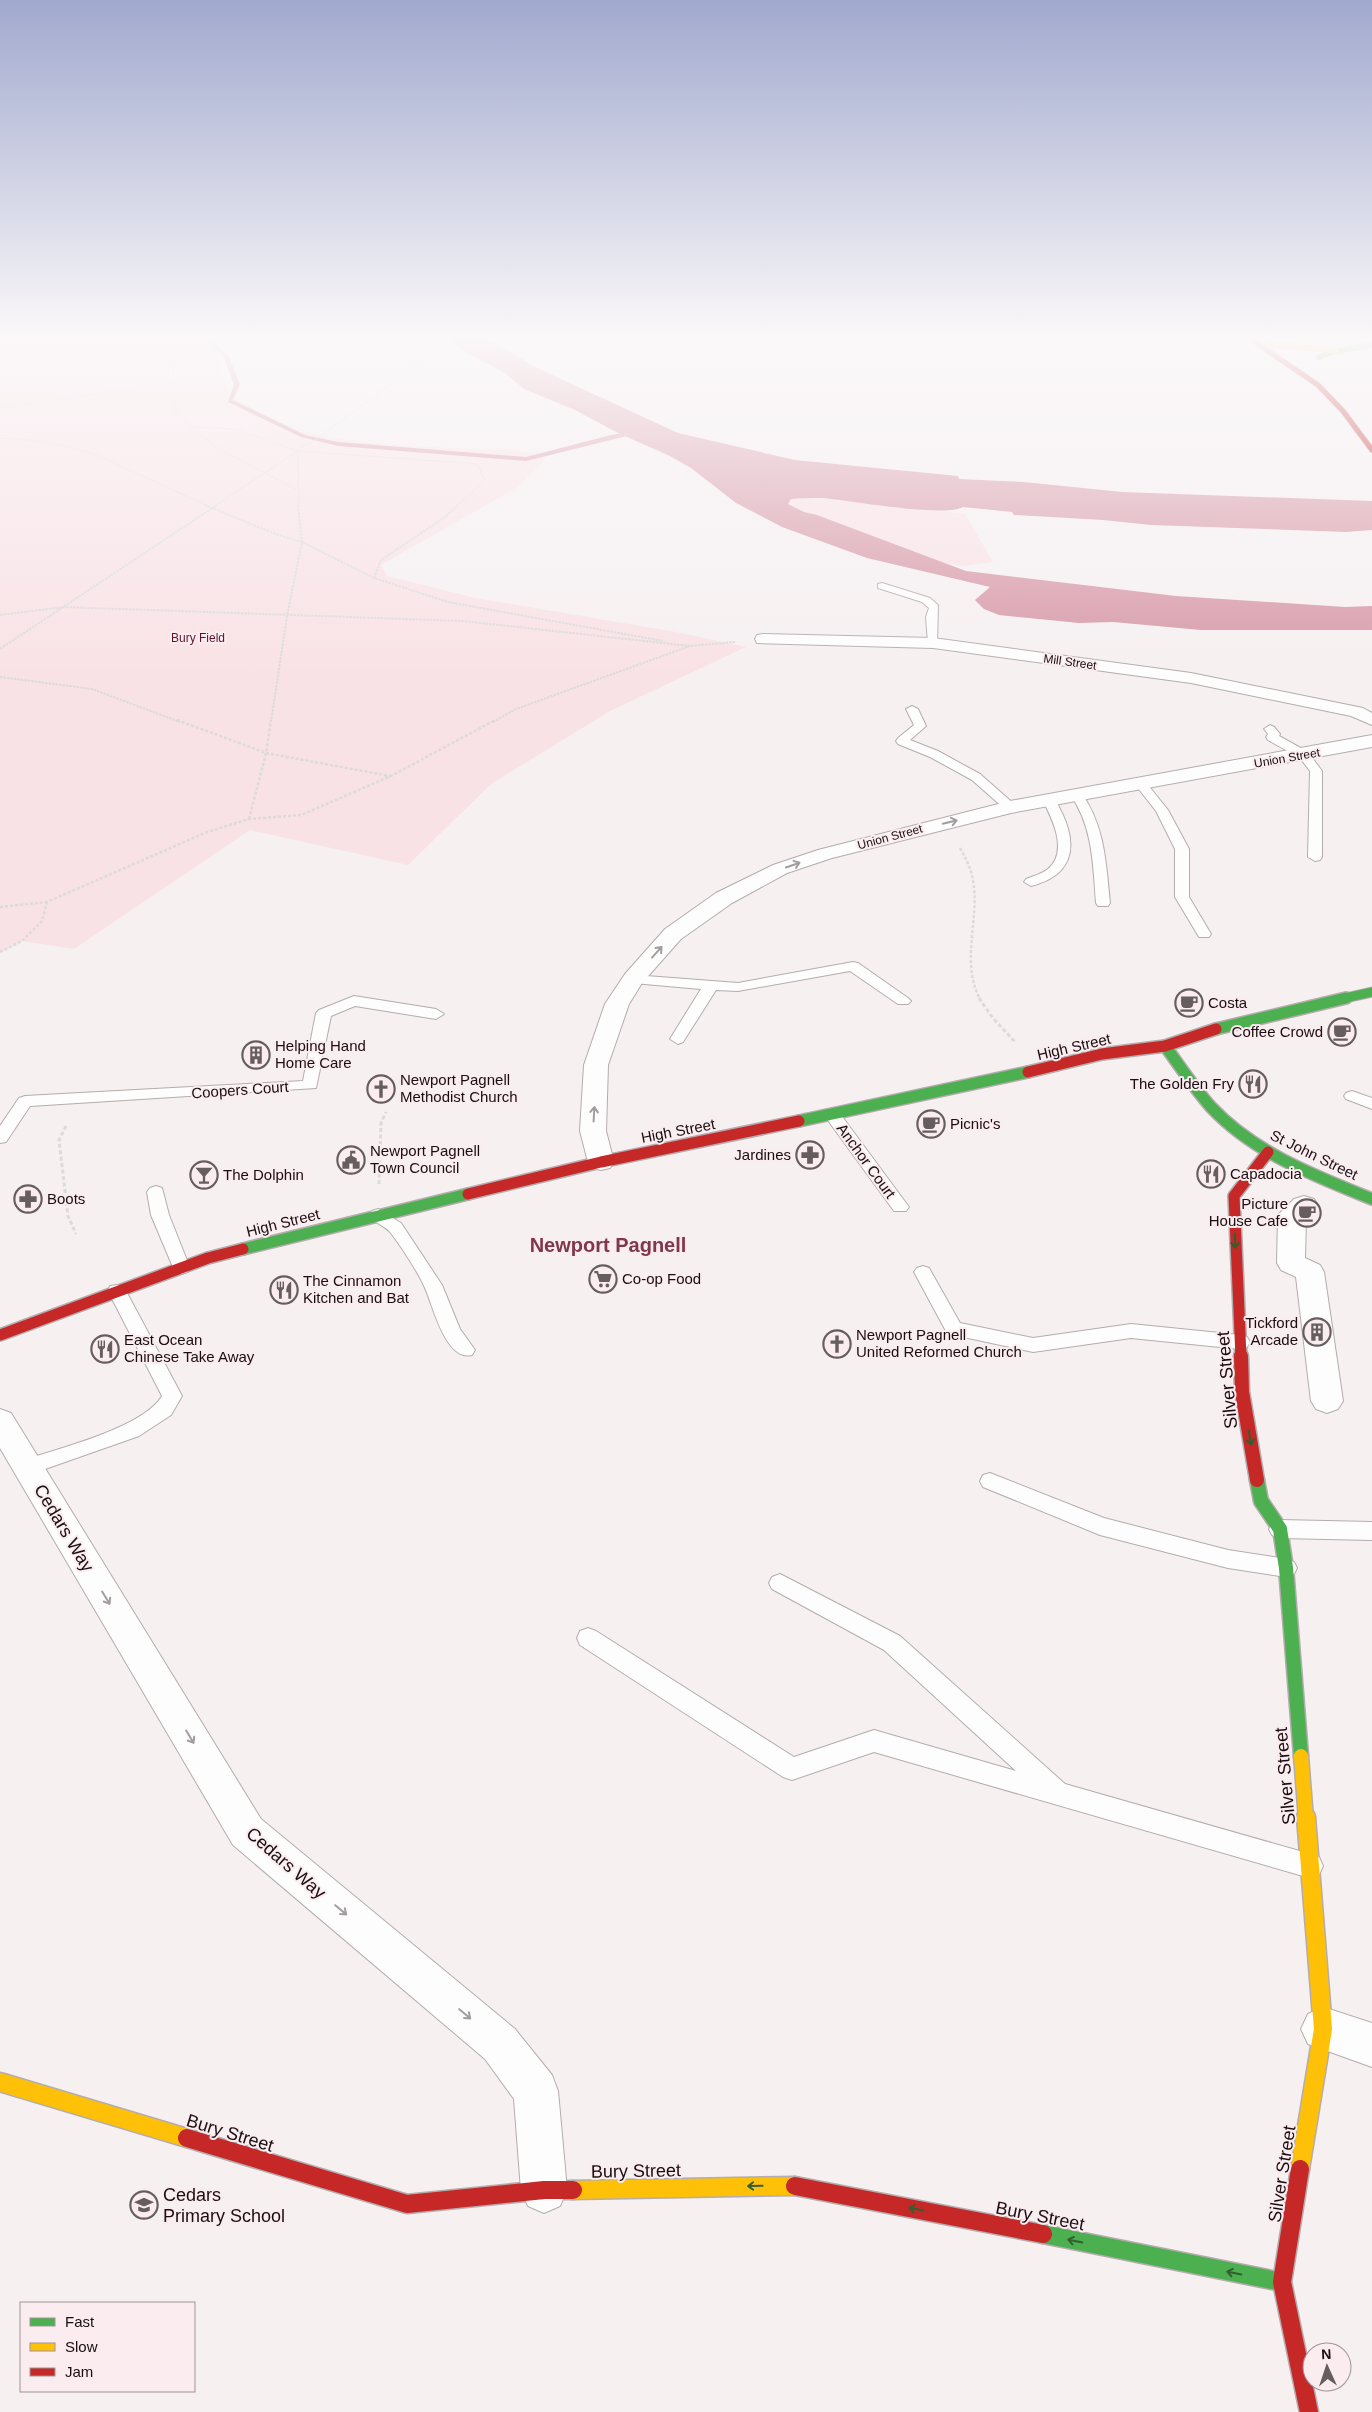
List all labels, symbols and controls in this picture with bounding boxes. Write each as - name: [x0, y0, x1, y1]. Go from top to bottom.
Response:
- park label: Bury Field: [171, 631, 225, 645]
- street label: Mill Street: [1043, 651, 1098, 673]
- street label: Union Street: [1253, 745, 1322, 771]
- one-way arrow: [941, 817, 957, 826]
- street label: Union Street: [856, 821, 925, 852]
- one-way arrow: [785, 860, 800, 869]
- one-way arrow: [651, 945, 663, 958]
- cafe icon: Costa: [1174, 988, 1204, 1018]
- place label: Costa: [1208, 994, 1248, 1011]
- cafe icon: Coffee Crowd: [1327, 1017, 1357, 1047]
- place label: Coffee Crowd: [1232, 1023, 1323, 1040]
- street label: High Street: [1035, 1030, 1113, 1063]
- place label: Helping Hand Home Care: [275, 1037, 366, 1071]
- building icon: Helping Hand Home Care: [241, 1040, 271, 1070]
- restaurant icon: The Golden Fry: [1238, 1069, 1268, 1099]
- place label: Newport Pagnell Methodist Church: [400, 1071, 518, 1105]
- church icon: Newport Pagnell Methodist Church: [366, 1074, 396, 1104]
- place label: The Golden Fry: [1130, 1075, 1234, 1092]
- street label: Coopers Court: [191, 1078, 290, 1101]
- one-way arrow: [590, 1106, 599, 1122]
- cafe icon: Picnic's: [916, 1109, 946, 1139]
- street label: High Street: [639, 1115, 717, 1146]
- place label: Picnic's: [950, 1115, 1000, 1132]
- street label: Anchor Court: [834, 1120, 900, 1202]
- street label: St John Street: [1268, 1126, 1361, 1183]
- pharmacy icon: Jardines: [795, 1140, 825, 1170]
- place label: Newport Pagnell Town Council: [370, 1142, 480, 1176]
- public building icon: Newport Pagnell Town Council: [336, 1145, 366, 1175]
- place label: Jardines: [734, 1146, 791, 1163]
- restaurant icon: Capadocia: [1196, 1159, 1226, 1189]
- bar icon: The Dolphin: [189, 1160, 219, 1190]
- place label: Capadocia: [1230, 1165, 1302, 1182]
- place label: The Dolphin: [223, 1166, 304, 1183]
- pharmacy icon: Boots: [13, 1184, 43, 1214]
- place label: Boots: [47, 1190, 85, 1207]
- place label: Picture House Cafe: [1209, 1195, 1288, 1229]
- cafe icon: Picture House Cafe: [1292, 1198, 1322, 1228]
- street label: High Street: [244, 1205, 322, 1240]
- one-way arrow: [1231, 1233, 1240, 1249]
- district label: Newport Pagnell: [530, 1234, 686, 1256]
- supermarket icon: Co-op Food: [588, 1264, 618, 1294]
- place label: Co-op Food: [622, 1270, 701, 1287]
- place label: The Cinnamon Kitchen and Bat: [303, 1272, 410, 1306]
- restaurant icon: The Cinnamon Kitchen and Bat: [269, 1275, 299, 1305]
- place label: Tickford Arcade: [1245, 1314, 1298, 1348]
- building icon: Tickford Arcade: [1302, 1317, 1332, 1347]
- place label: Newport Pagnell United Reformed Church: [856, 1326, 1022, 1360]
- church icon: Newport Pagnell United Reformed Church: [822, 1329, 852, 1359]
- street label: Silver Street: [1213, 1330, 1241, 1430]
- place label: East Ocean Chinese Take Away: [124, 1331, 255, 1365]
- restaurant icon: East Ocean Chinese Take Away: [90, 1334, 120, 1364]
- one-way arrow: [1246, 1429, 1256, 1445]
- street label: Cedars Way: [30, 1481, 98, 1575]
- one-way arrow: [102, 1590, 112, 1604]
- street label: Silver Street: [1271, 1726, 1299, 1826]
- one-way arrow: [185, 1730, 195, 1744]
- street label: Cedars Way: [242, 1823, 330, 1903]
- one-way arrow: [334, 1904, 347, 1916]
- one-way arrow: [459, 2009, 472, 2020]
- street label: Bury Street: [184, 2110, 276, 2156]
- street label: Silver Street: [1264, 2124, 1300, 2224]
- street label: Bury Street: [591, 2160, 681, 2182]
- one-way arrow: [748, 2181, 764, 2191]
- place label: Cedars Primary School: [163, 2185, 285, 2226]
- school or university icon: Cedars Primary School: [129, 2190, 159, 2220]
- street label: Bury Street: [994, 2198, 1086, 2234]
- one-way arrow: [908, 2203, 924, 2213]
- one-way arrow: [1067, 2235, 1083, 2245]
- one-way arrow: [1227, 2267, 1243, 2277]
- legend: [20, 2302, 195, 2392]
- text: Fast: [65, 2313, 95, 2330]
- text: Slow: [65, 2338, 98, 2355]
- north arrow: [1302, 2342, 1352, 2392]
- text: N: [1321, 2346, 1332, 2362]
- text: Jam: [65, 2363, 93, 2380]

